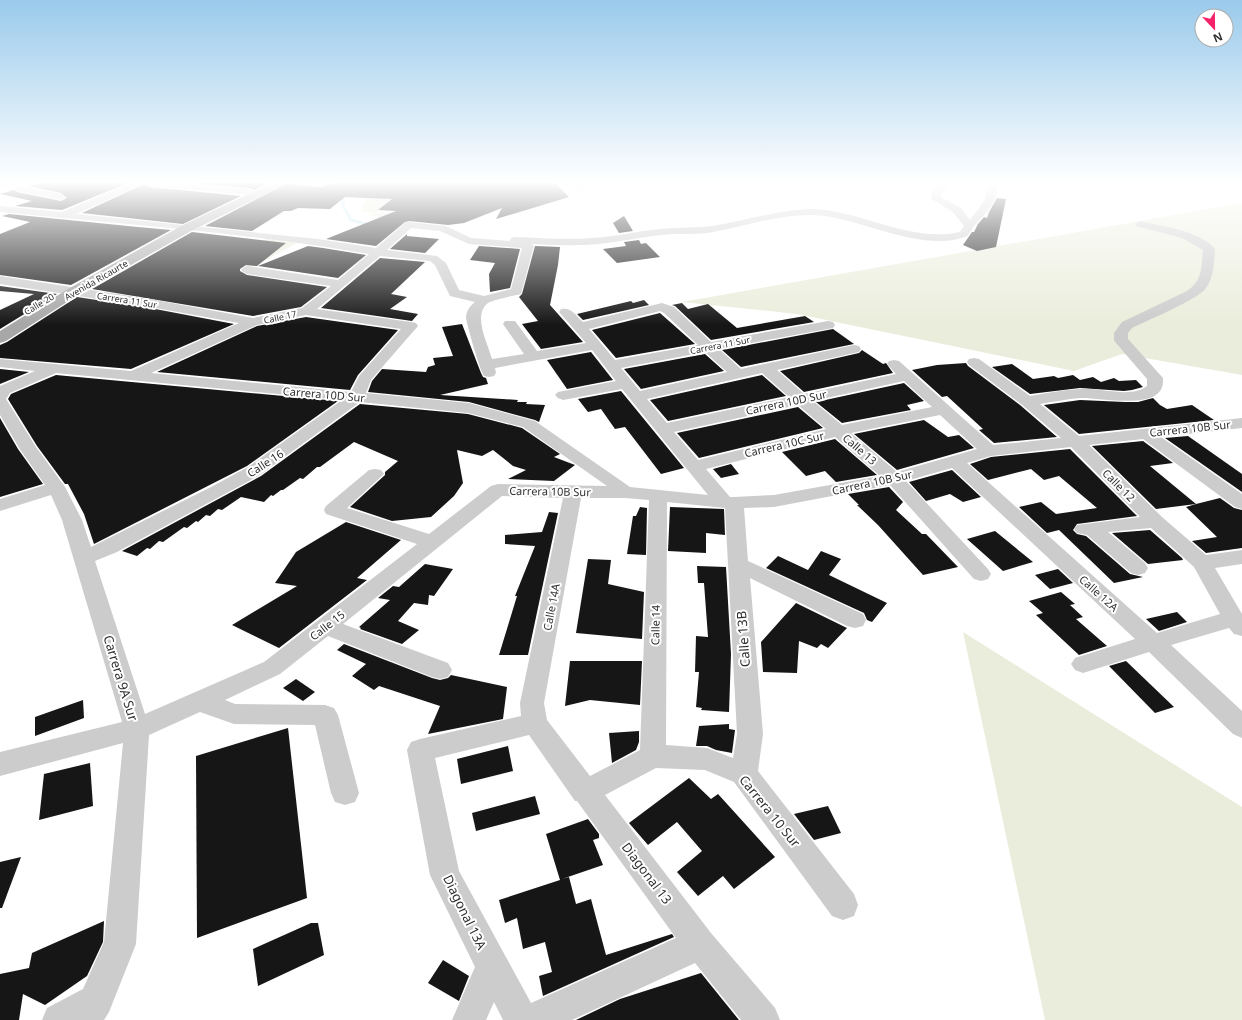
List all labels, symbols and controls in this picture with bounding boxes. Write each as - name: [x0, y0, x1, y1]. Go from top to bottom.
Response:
- north arrow: [1194, 8, 1234, 48]
- text: N: [1211, 29, 1225, 46]
- street label: Avenida Ricaurte: [62, 257, 130, 303]
- street label: Carrera 11 Sur: [96, 289, 158, 311]
- street label: Calle 20: [21, 290, 57, 318]
- street label: Calle 17: [262, 307, 298, 327]
- street label: Carrera 11 Sur: [689, 333, 751, 357]
- street label: Carrera 10D Sur: [282, 383, 366, 405]
- street label: Carrera 10D Sur: [744, 386, 828, 418]
- street label: Carrera 10B Sur: [1149, 416, 1232, 440]
- street label: Carrera 10C Sur: [743, 427, 826, 460]
- street label: Calle 13: [840, 430, 880, 468]
- street label: Calle 16: [244, 446, 286, 480]
- street label: Calle 12: [1099, 465, 1139, 505]
- street label: Carrera 10B Sur: [831, 466, 914, 498]
- street label: Carrera 10B Sur: [509, 483, 591, 499]
- street label: Calle 12A: [1076, 572, 1122, 615]
- street label: Calle 14A: [539, 581, 563, 632]
- street label: Calle 14: [647, 604, 663, 645]
- street label: Calle 15: [306, 607, 348, 643]
- street label: Calle 13B: [732, 610, 754, 668]
- street label: Carrera 9A Sur: [99, 633, 143, 724]
- street label: Carrera 10 Sur: [735, 771, 805, 851]
- street label: Diagonal 13: [618, 838, 676, 908]
- street label: Diagonal 13A: [439, 872, 491, 953]

